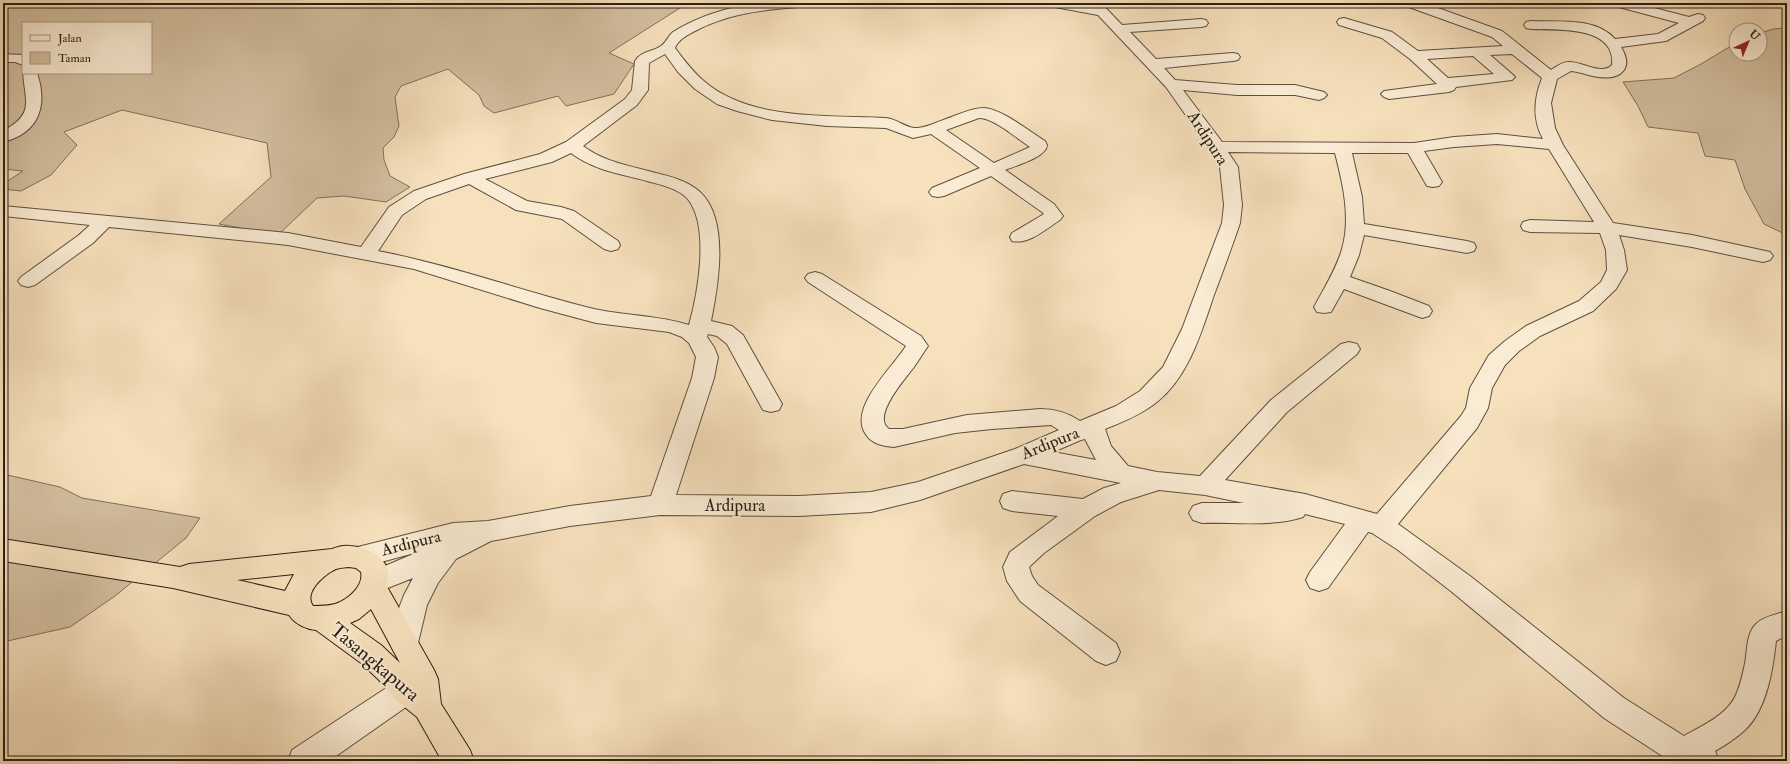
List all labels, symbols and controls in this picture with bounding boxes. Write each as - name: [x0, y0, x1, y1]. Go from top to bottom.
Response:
- legend: [22, 22, 152, 74]
- north arrow: [1728, 22, 1768, 62]
- text: U: [1747, 27, 1763, 44]
- text: Jalan: [57, 31, 82, 46]
- text: Taman: [58, 51, 91, 66]
- street label: Ardipura: [1181, 106, 1234, 170]
- street label: Ardipura: [1017, 422, 1083, 465]
- street label: Ardipura: [704, 495, 766, 517]
- street label: Ardipura: [378, 525, 444, 562]
- street label: Tasangkapura: [324, 617, 426, 708]

